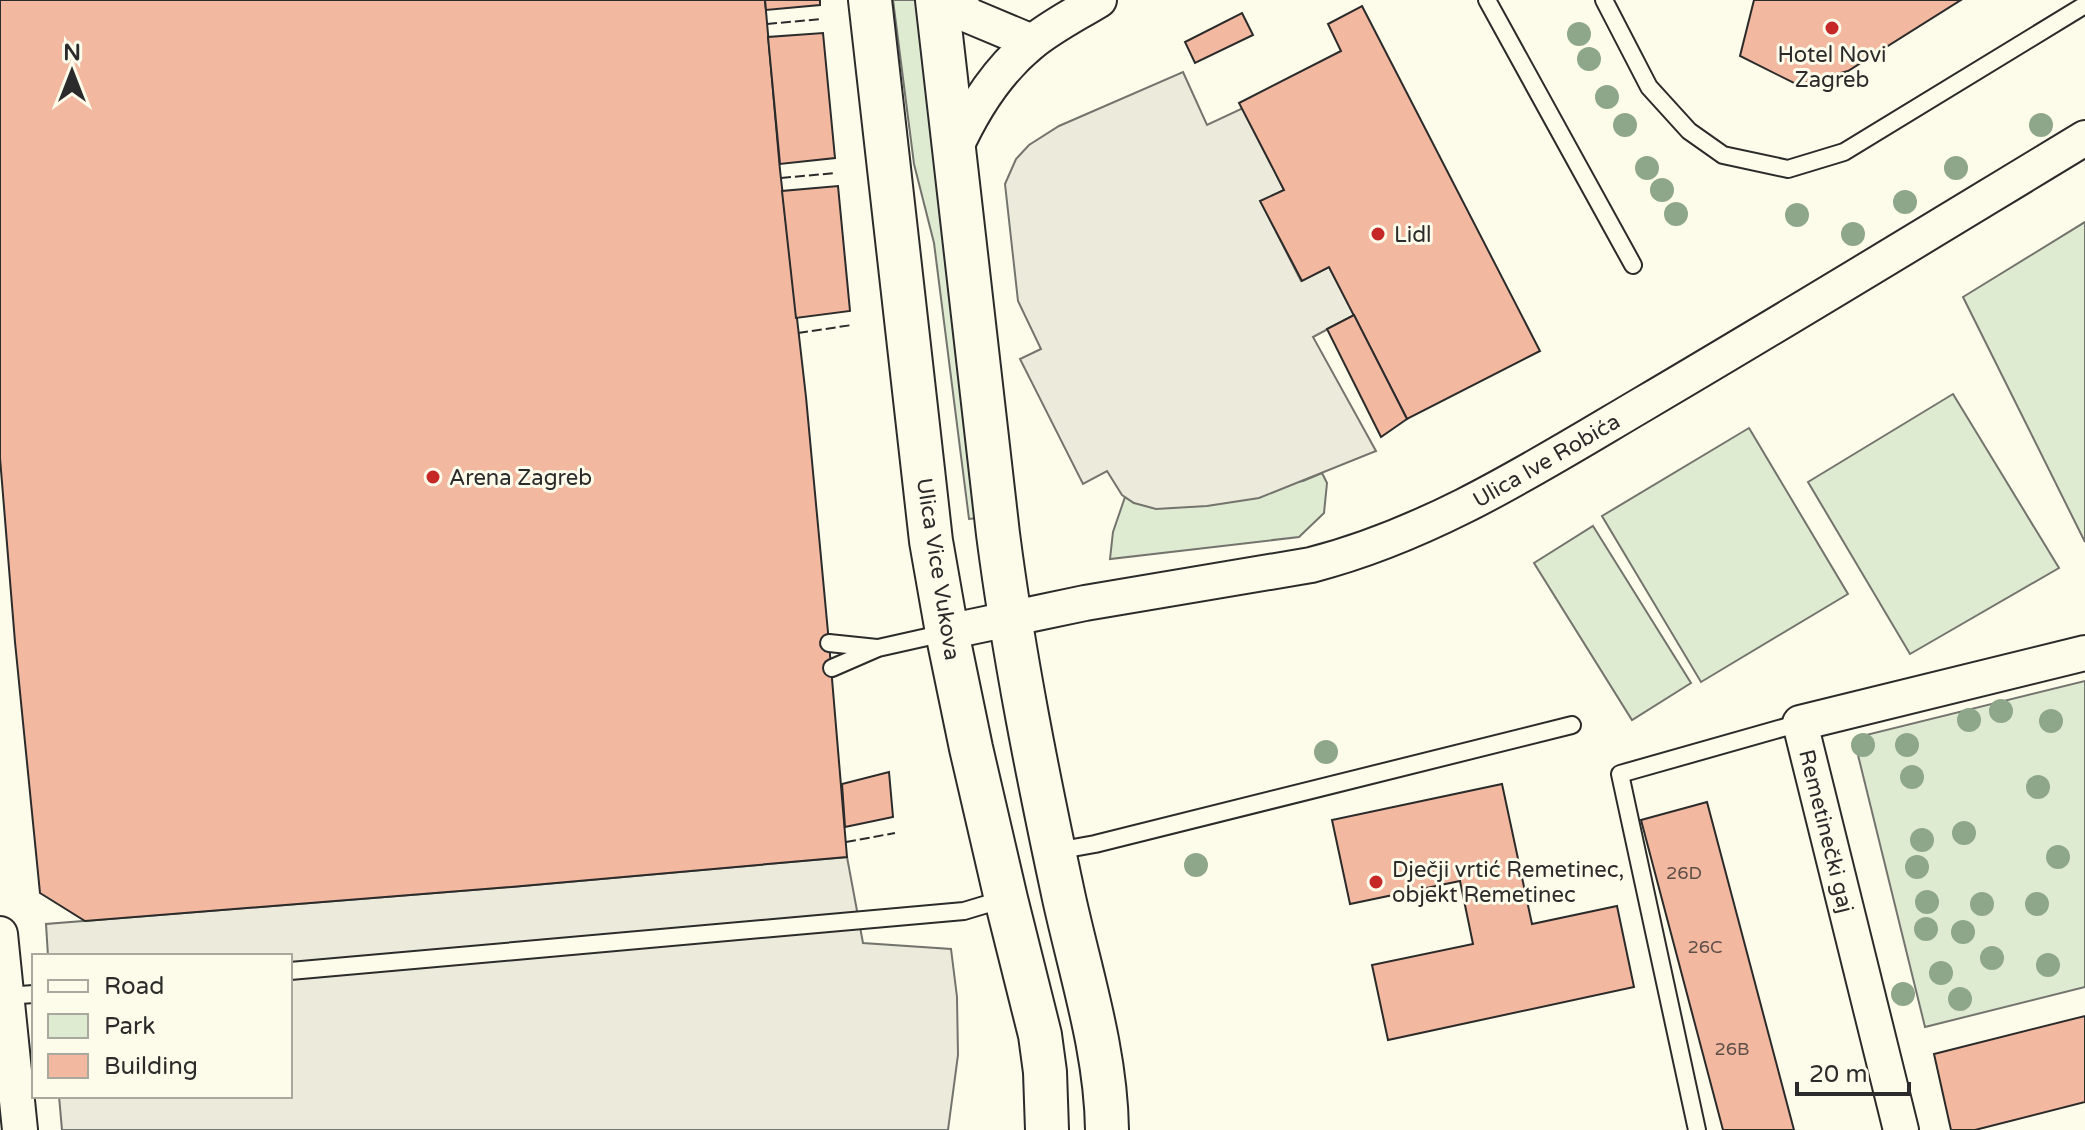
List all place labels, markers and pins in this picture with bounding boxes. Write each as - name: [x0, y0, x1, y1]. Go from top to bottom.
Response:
- marker: Hotel Novi Zagreb: [1823, 19, 1841, 37]
- place label: Hotel Novi Zagreb: [1777, 42, 1887, 93]
- place label: Lidl: [1394, 222, 1432, 248]
- marker: Lidl: [1369, 225, 1387, 243]
- place label: Arena Zagreb: [449, 465, 592, 491]
- marker: Arena Zagreb: [424, 468, 442, 486]
- place label: Dječji vrtić Remetinec, objekt Remetinec: [1392, 857, 1624, 908]
- marker: Dječji vrtić Remetinec, objekt Remetinec: [1367, 873, 1385, 891]

